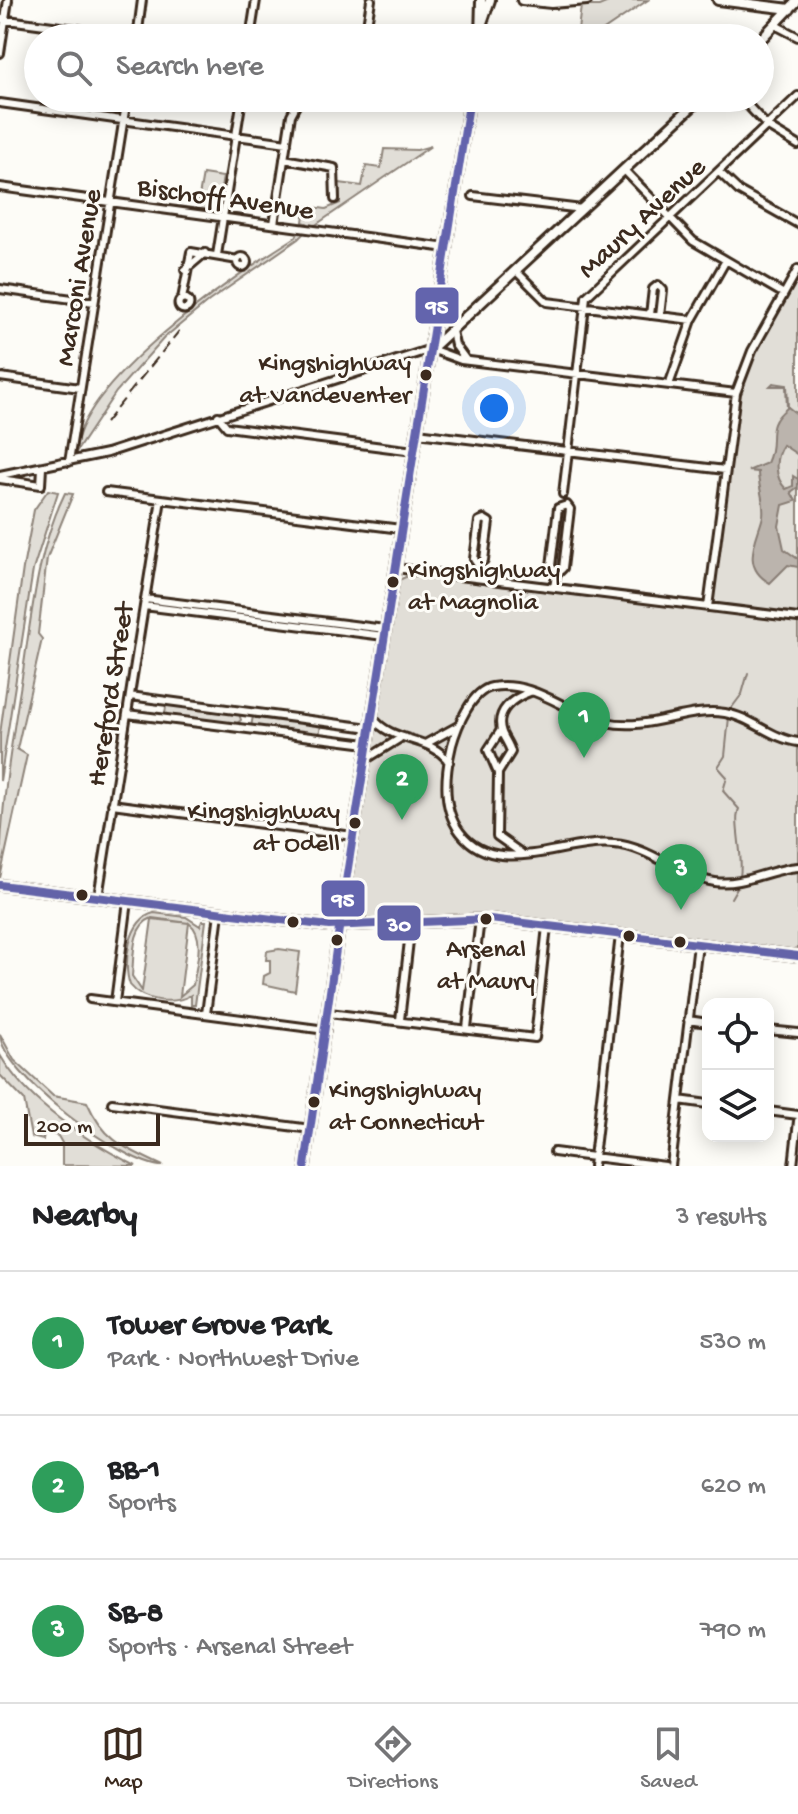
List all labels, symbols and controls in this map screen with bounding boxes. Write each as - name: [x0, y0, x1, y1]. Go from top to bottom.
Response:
- search box: [24, 24, 774, 112]
- icon: search: [52, 46, 96, 90]
- text: Search here: [116, 51, 264, 86]
- street label: Maury Avenue: [572, 151, 714, 287]
- street label: Bischoff Avenue: [134, 172, 316, 229]
- street label: Marconi Avenue: [50, 186, 111, 369]
- line badge: 95: [414, 286, 460, 325]
- text: 95: [425, 296, 449, 322]
- place label: Kingshighway at Vandeventer: [239, 350, 414, 413]
- marker: Kingshighway at Vandeventer: [418, 367, 434, 383]
- your location: [474, 388, 514, 428]
- place label: Kingshighway at Magnolia: [408, 557, 561, 620]
- marker: Kingshighway at Magnolia: [385, 574, 401, 590]
- street label: Hereford Street: [82, 598, 144, 789]
- pin: 1: [558, 692, 610, 758]
- pin: 2: [376, 754, 428, 820]
- place label: Kingshighway at Odell: [188, 798, 340, 861]
- marker: Kingshighway at Odell: [347, 815, 363, 831]
- pin: 3: [655, 844, 707, 910]
- line badge: 95: [320, 879, 366, 918]
- unlabelled marker: [74, 887, 90, 903]
- text: 95: [331, 889, 355, 915]
- line badge: 30: [376, 904, 422, 942]
- marker: Arsenal at Maury: [478, 911, 494, 927]
- unlabelled marker: [285, 914, 301, 930]
- text: 30: [386, 914, 411, 940]
- unlabelled marker: [621, 928, 637, 944]
- unlabelled marker: [329, 932, 345, 948]
- unlabelled marker: [672, 934, 688, 950]
- place label: Arsenal at Maury: [437, 936, 535, 999]
- map controls: [702, 998, 774, 1142]
- button: locate: [702, 998, 774, 1070]
- button: layers: [702, 1070, 774, 1142]
- place label: Kingshighway at Connecticut: [329, 1077, 485, 1140]
- marker: Kingshighway at Connecticut: [306, 1094, 322, 1110]
- scale bar: [24, 1110, 160, 1146]
- text: 200 m: [36, 1115, 93, 1141]
- text: Nearby: [32, 1198, 137, 1238]
- text: 3 results: [676, 1203, 766, 1234]
- text: Tower Grove Park: [108, 1310, 330, 1345]
- text: 1: [53, 1328, 63, 1359]
- text: 530 m: [699, 1328, 766, 1359]
- text: Park · Northwest Drive: [108, 1345, 359, 1376]
- text: BB-1: [108, 1454, 160, 1489]
- text: 2: [52, 1472, 64, 1503]
- text: 620 m: [701, 1472, 766, 1503]
- text: Sports: [108, 1489, 176, 1520]
- text: SB-8: [108, 1598, 163, 1633]
- text: 3: [51, 1616, 65, 1647]
- text: 790 m: [700, 1616, 766, 1647]
- text: Sports · Arsenal Street: [108, 1633, 352, 1664]
- tab: Map: [101, 1722, 145, 1796]
- tab: Directions: [348, 1722, 438, 1796]
- tab: Saved: [640, 1722, 697, 1796]

